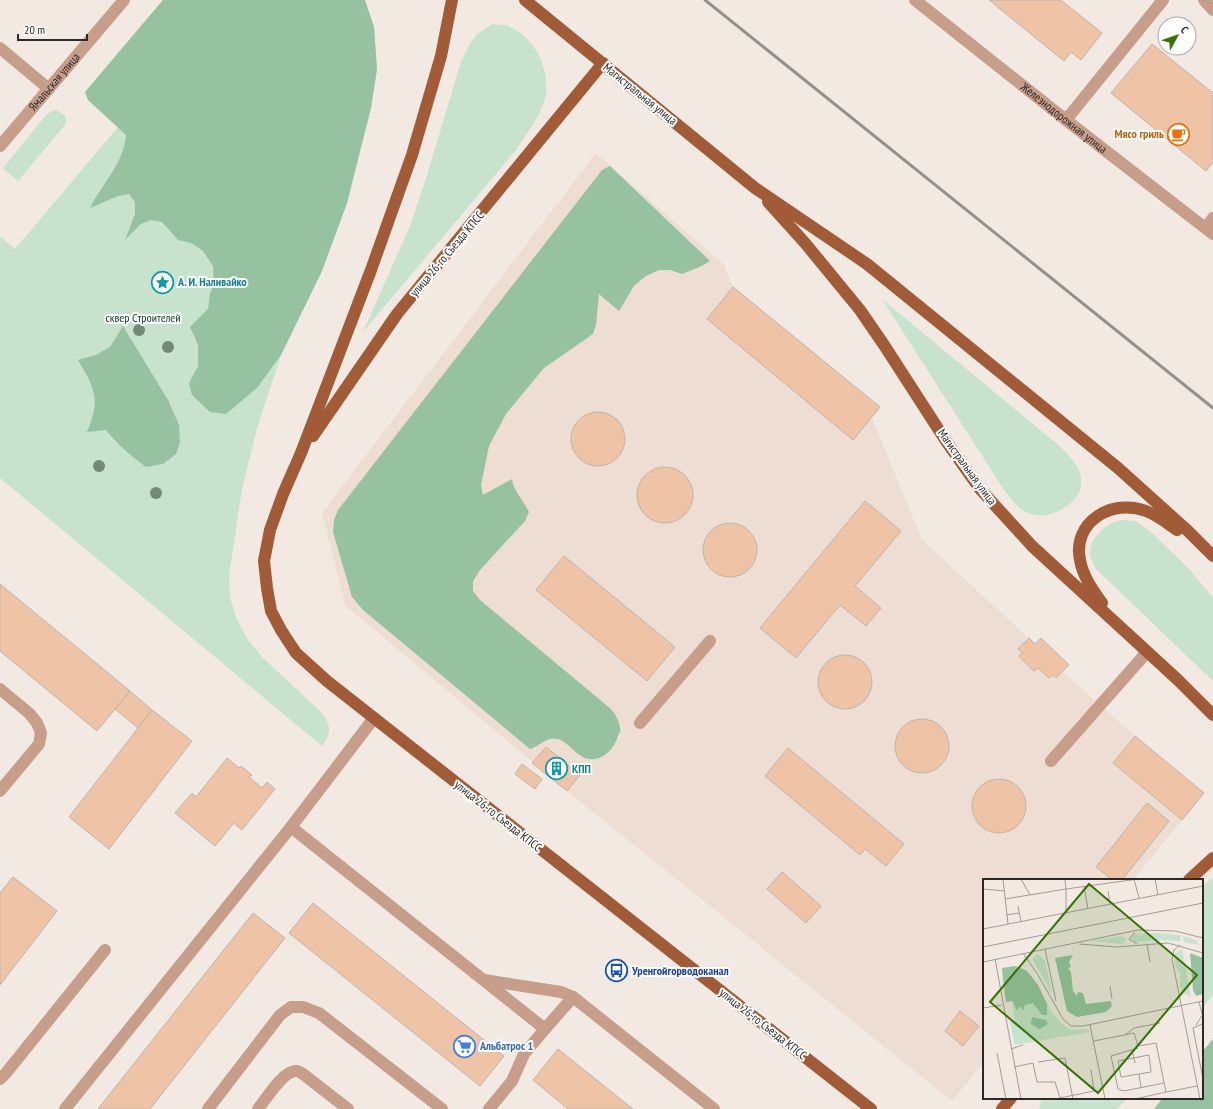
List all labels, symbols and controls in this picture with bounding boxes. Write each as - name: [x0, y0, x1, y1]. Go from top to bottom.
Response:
- scale bar: [18, 16, 87, 42]
- north arrow: [1157, 16, 1197, 56]
- text: 20 m: [24, 22, 45, 37]
- text: С: [1178, 23, 1192, 36]
- street label: Ямальская улица: [25, 49, 83, 114]
- street label: Магистральная улица: [600, 59, 680, 128]
- street label: Железнодорожная улица: [1017, 78, 1111, 156]
- cafe icon: Мясо гриль: [1166, 121, 1192, 147]
- place label: Мясо гриль: [1115, 126, 1164, 141]
- street label: улица 26-го Съезда КПСС: [406, 207, 487, 299]
- place icon: А. И. Наливайко: [149, 269, 175, 295]
- place label: А. И. Наливайко: [177, 274, 247, 289]
- park label: cквер Cтроителей: [105, 310, 181, 325]
- street label: Магистральная улица: [935, 426, 1000, 508]
- building icon: КПП: [543, 756, 569, 782]
- place label: КПП: [572, 761, 591, 776]
- street label: улица 26-го Съезда КПСС: [452, 777, 545, 855]
- inset map: [983, 879, 1203, 1099]
- bus stop icon: Уренгойгорводоканал: [603, 958, 629, 984]
- place label: Уренгойгорводоканал: [631, 963, 729, 978]
- street label: улица 26-го Съезда КПСС: [717, 985, 810, 1063]
- supermarket icon: Альбатрос 1: [451, 1033, 477, 1059]
- place label: Альбатрос 1: [479, 1038, 533, 1053]

